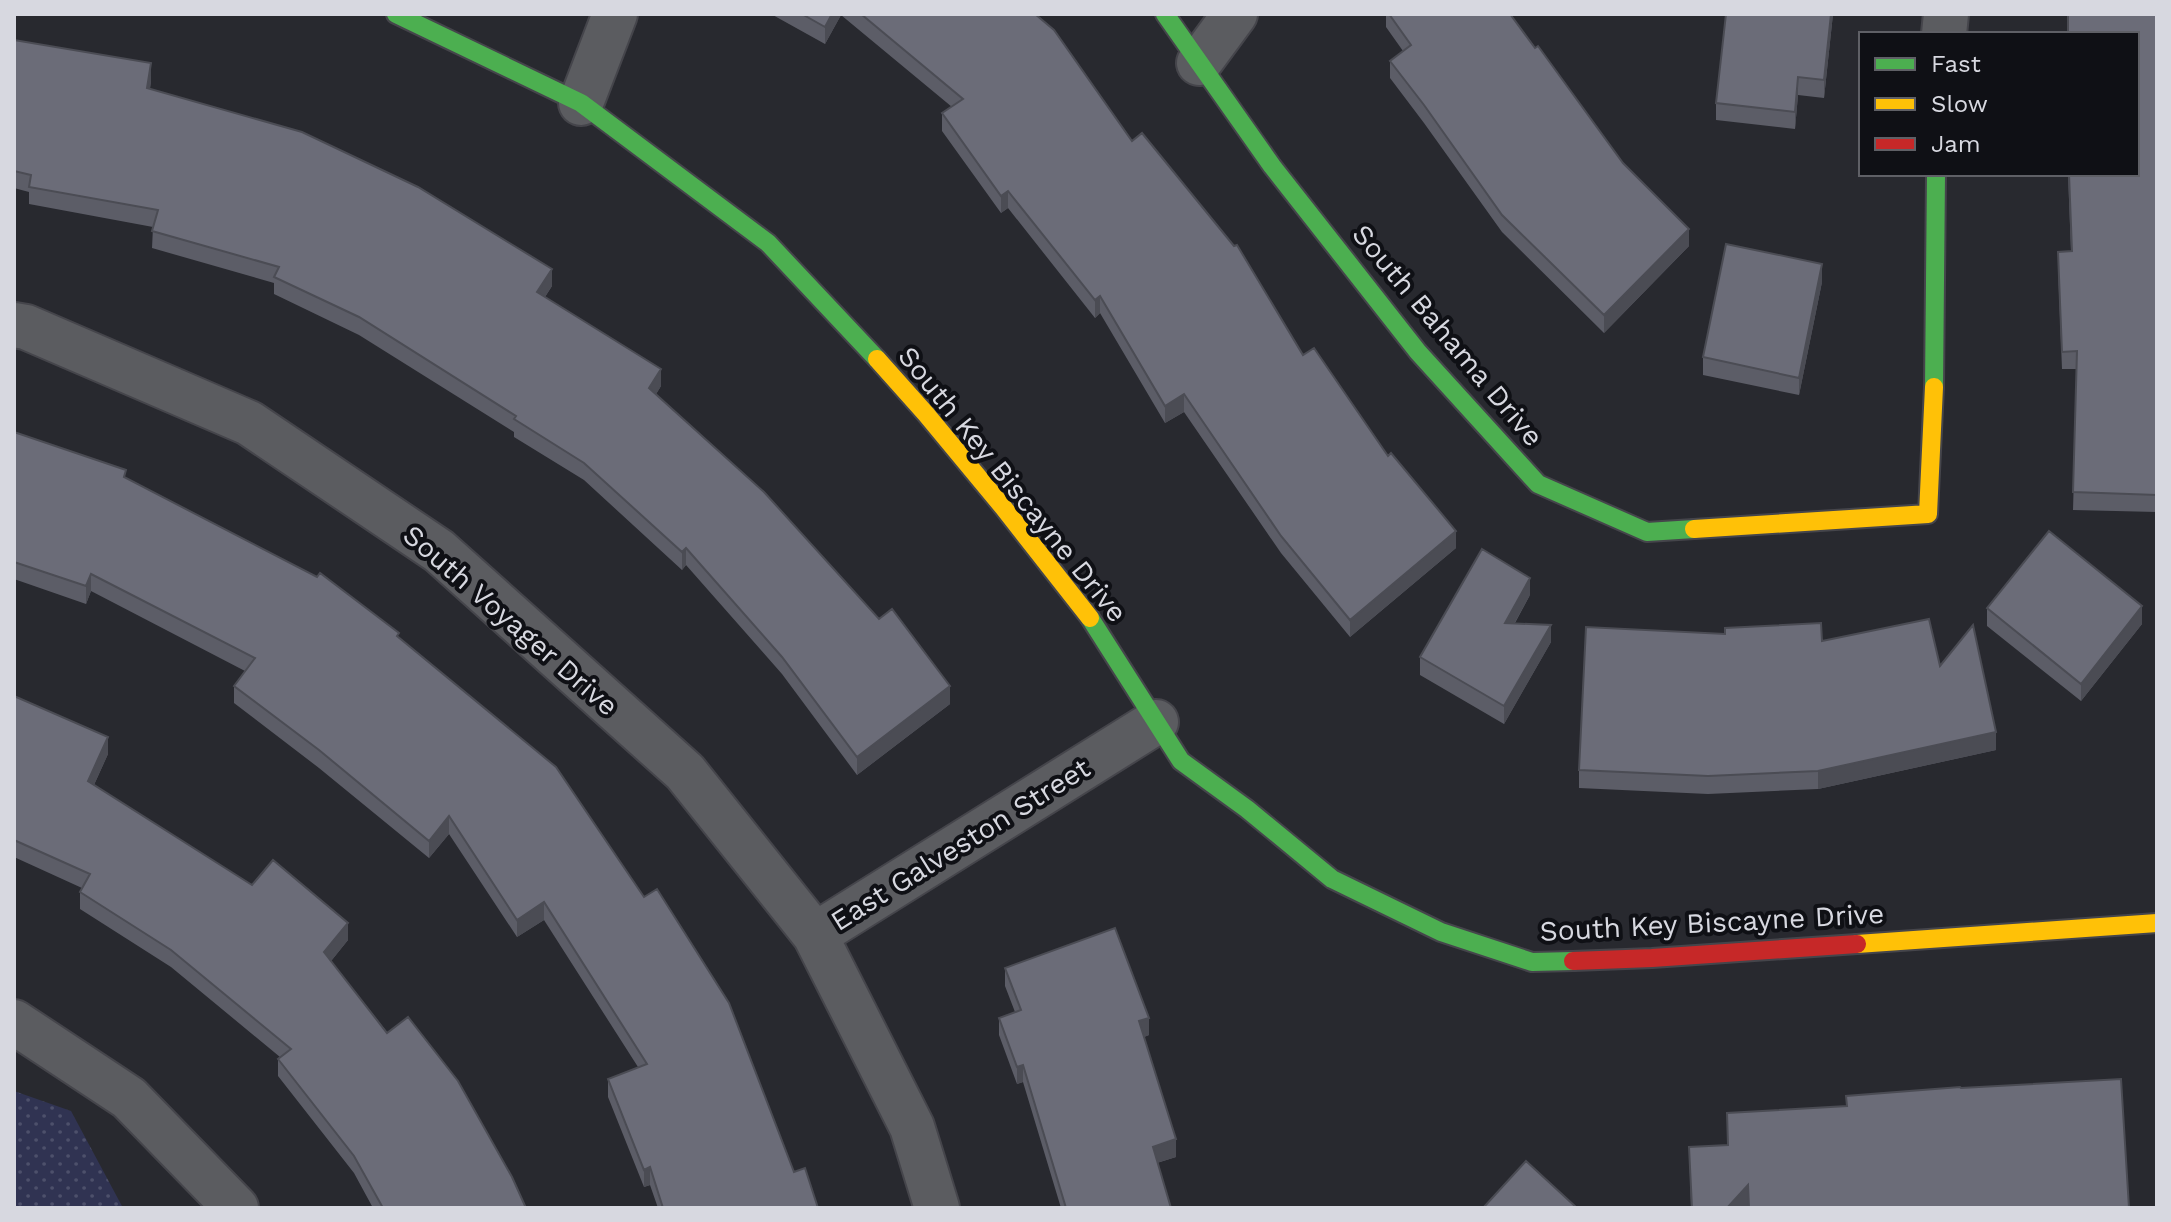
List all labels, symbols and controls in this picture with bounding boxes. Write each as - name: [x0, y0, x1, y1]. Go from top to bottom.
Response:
- legend: [1859, 32, 2139, 176]
- text: Fast: [1931, 50, 1981, 78]
- text: Slow: [1931, 90, 1988, 118]
- text: Jam: [1931, 130, 1981, 158]
- street label: South Bahama Drive: [1345, 218, 1550, 453]
- street label: South Key Biscayne Drive: [891, 340, 1134, 629]
- street label: South Voyager Drive: [396, 518, 625, 723]
- street label: East Galveston Street: [825, 751, 1096, 938]
- street label: South Key Biscayne Drive: [1539, 897, 1885, 948]

